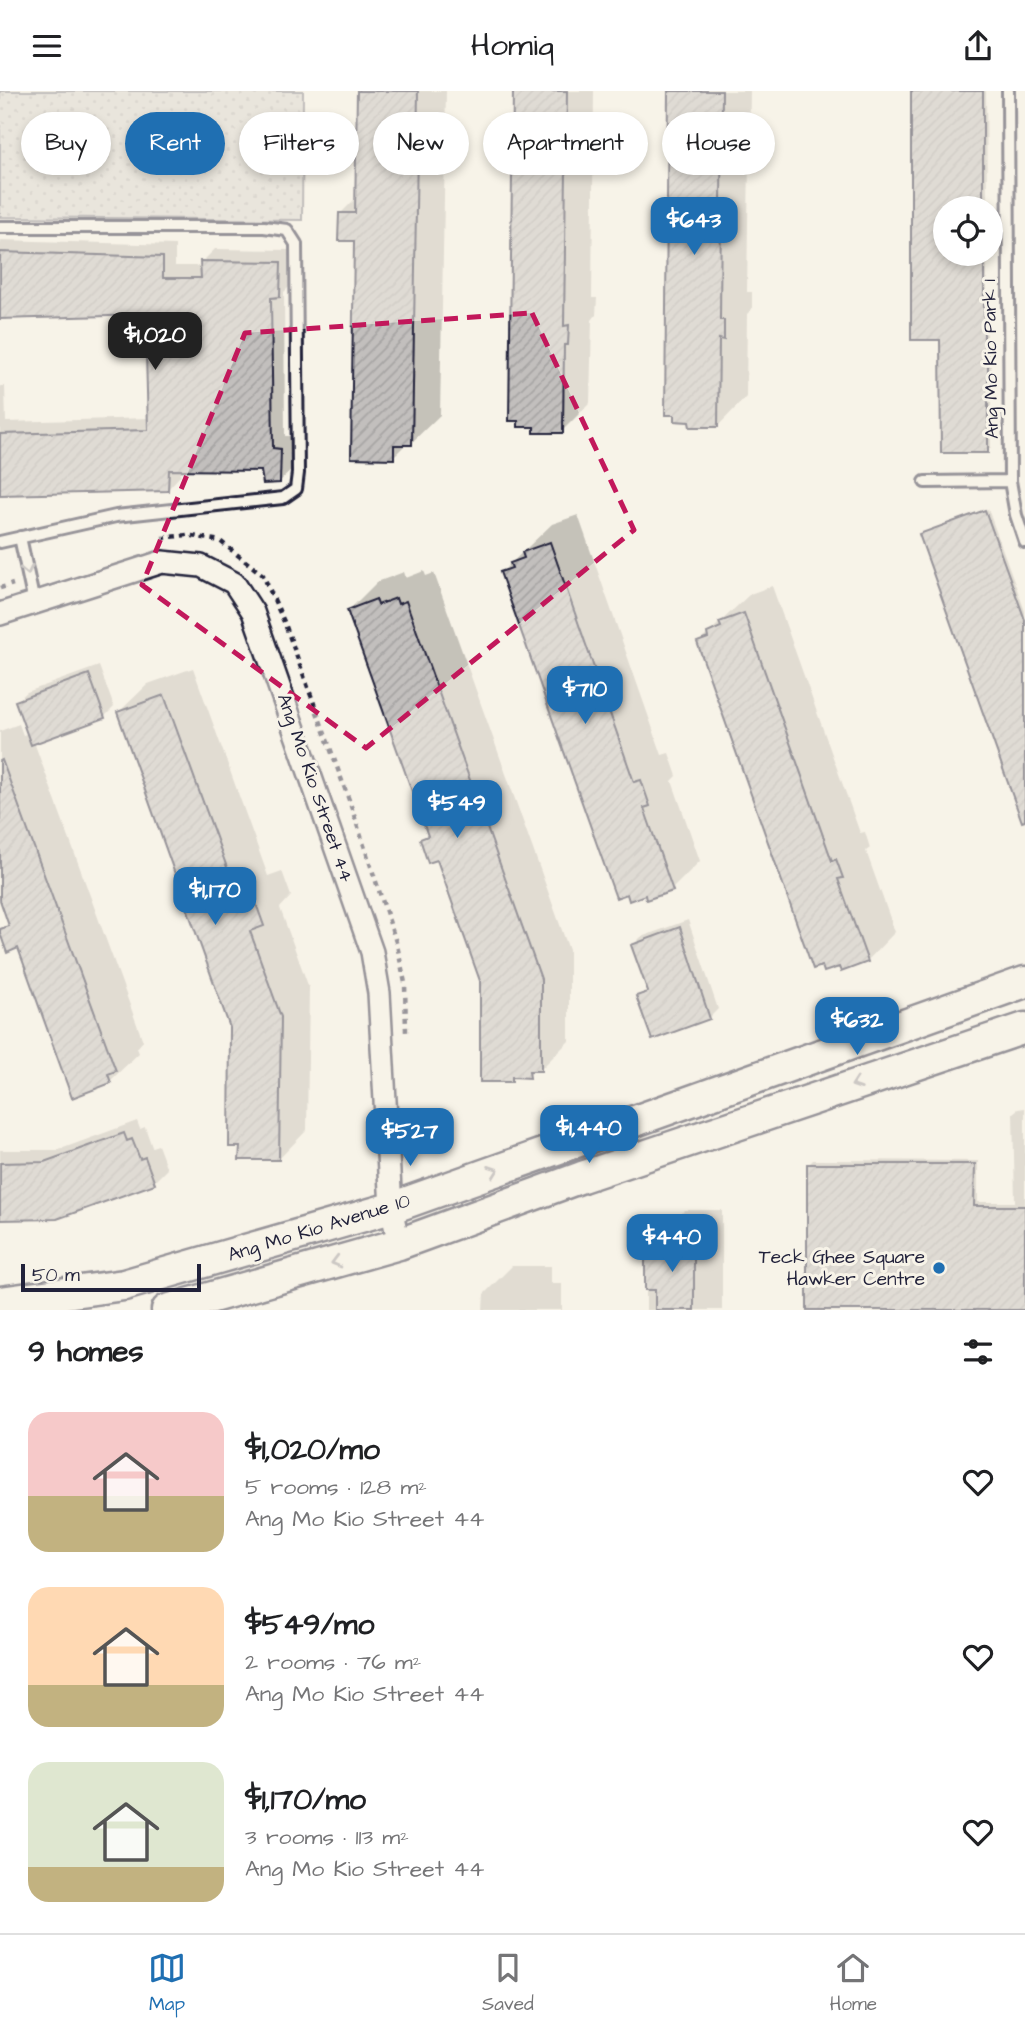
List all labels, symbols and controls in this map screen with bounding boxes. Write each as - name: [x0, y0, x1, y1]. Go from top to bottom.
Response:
- text: Homiq: [471, 23, 554, 68]
- icon: menu: [28, 27, 66, 65]
- icon: share: [959, 27, 997, 65]
- chip: Buy: [21, 112, 111, 175]
- chip: Rent: [125, 112, 225, 175]
- chip: Filters: [239, 112, 359, 175]
- chip: New: [373, 112, 469, 175]
- chip: Apartment: [483, 112, 648, 175]
- chip: House: [662, 112, 775, 175]
- map controls: [933, 196, 1003, 266]
- button: locate: [933, 196, 1003, 266]
- pin: $643: [653, 197, 735, 257]
- text: $643: [667, 204, 721, 236]
- street label: Ang Mo Kio Park 1: [976, 278, 1007, 439]
- pin: $1,020: [98, 313, 212, 372]
- text: $1,020: [124, 319, 186, 351]
- one-way arrow: [19, 564, 33, 576]
- pin: $710: [544, 667, 626, 726]
- text: $710: [563, 673, 607, 705]
- street label: Ang Mo Kio Street 44: [269, 690, 360, 886]
- pin: $549: [416, 781, 498, 840]
- text: $549: [428, 787, 486, 819]
- pin: $1,170: [158, 867, 272, 927]
- text: $1,170: [189, 874, 241, 906]
- pin: $632: [816, 997, 898, 1057]
- text: $632: [831, 1004, 883, 1036]
- one-way arrow: [850, 1076, 863, 1090]
- pin: $1,440: [532, 1105, 646, 1165]
- pin: $527: [369, 1109, 451, 1168]
- text: $1,440: [556, 1112, 622, 1144]
- text: $527: [382, 1115, 438, 1147]
- one-way arrow: [488, 1165, 500, 1179]
- street label: Ang Mo Kio Avenue 10: [224, 1187, 414, 1270]
- pin: $440: [631, 1215, 713, 1274]
- text: $440: [643, 1221, 701, 1253]
- place label: Teck Ghee Square Hawker Centre: [759, 1244, 925, 1293]
- one-way arrow: [330, 1254, 342, 1268]
- marker: Teck Ghee Square Hawker Centre: [931, 1260, 947, 1276]
- scale bar: [21, 1261, 201, 1293]
- text: 50 m: [32, 1262, 80, 1289]
- text: 9 homes: [28, 1331, 143, 1373]
- icon: filters: [959, 1333, 997, 1371]
- text: $1,020/mo: [245, 1429, 380, 1471]
- icon: home: [84, 1440, 168, 1524]
- icon: heart: [959, 1463, 997, 1501]
- text: 5 rooms · 128 m²: [245, 1471, 427, 1503]
- text: Ang Mo Kio Street 44: [245, 1503, 485, 1535]
- text: $549/mo: [245, 1604, 374, 1646]
- icon: home: [84, 1615, 168, 1699]
- icon: heart: [959, 1638, 997, 1676]
- text: 2 rooms · 76 m²: [245, 1646, 421, 1678]
- text: Ang Mo Kio Street 44: [245, 1678, 485, 1710]
- text: $1,170/mo: [245, 1779, 366, 1821]
- icon: home: [84, 1790, 168, 1874]
- icon: heart: [959, 1813, 997, 1851]
- text: 3 rooms · 113 m²: [245, 1821, 409, 1853]
- text: Ang Mo Kio Street 44: [245, 1853, 485, 1885]
- tab: Map: [148, 1949, 186, 2018]
- tab: Saved: [482, 1949, 534, 2018]
- tab: Home: [830, 1949, 877, 2018]

